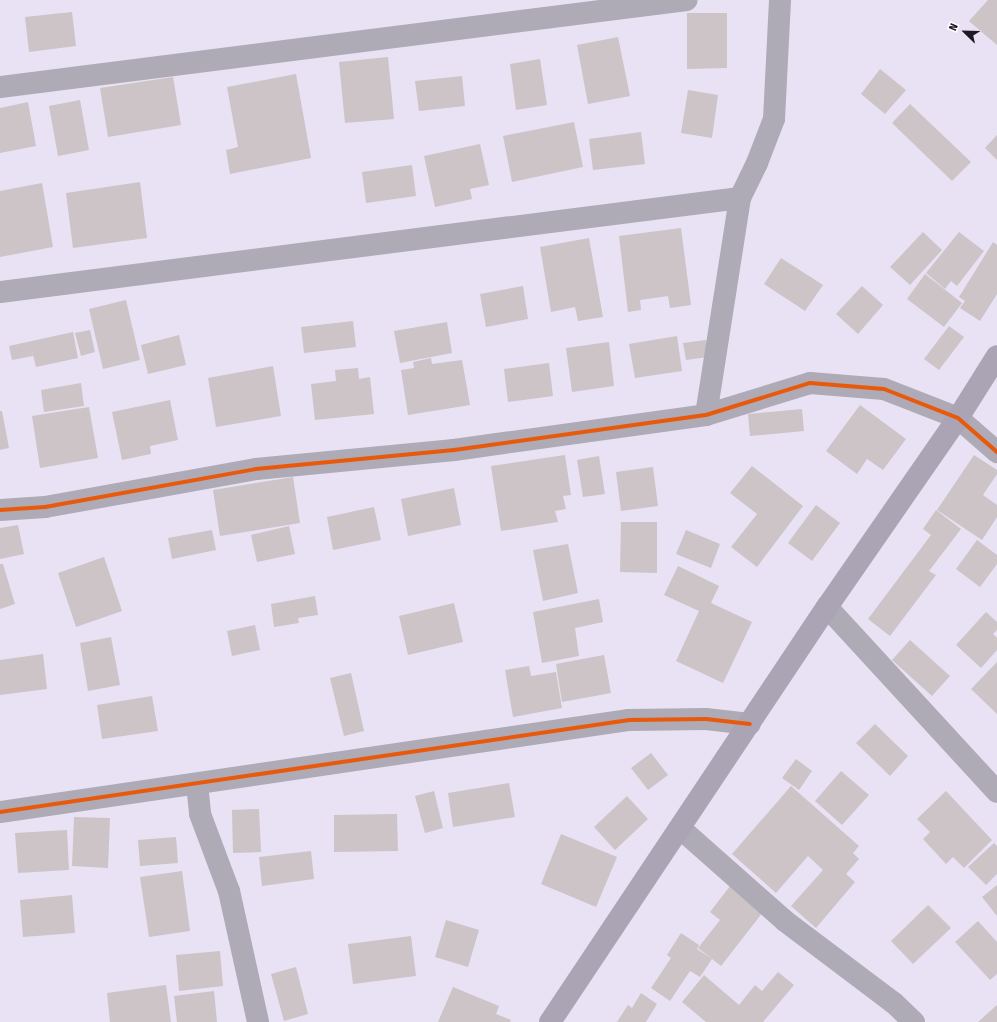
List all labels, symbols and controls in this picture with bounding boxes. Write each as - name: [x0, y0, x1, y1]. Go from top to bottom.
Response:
- north arrow: [945, 12, 985, 52]
- text: N: [946, 22, 961, 33]

